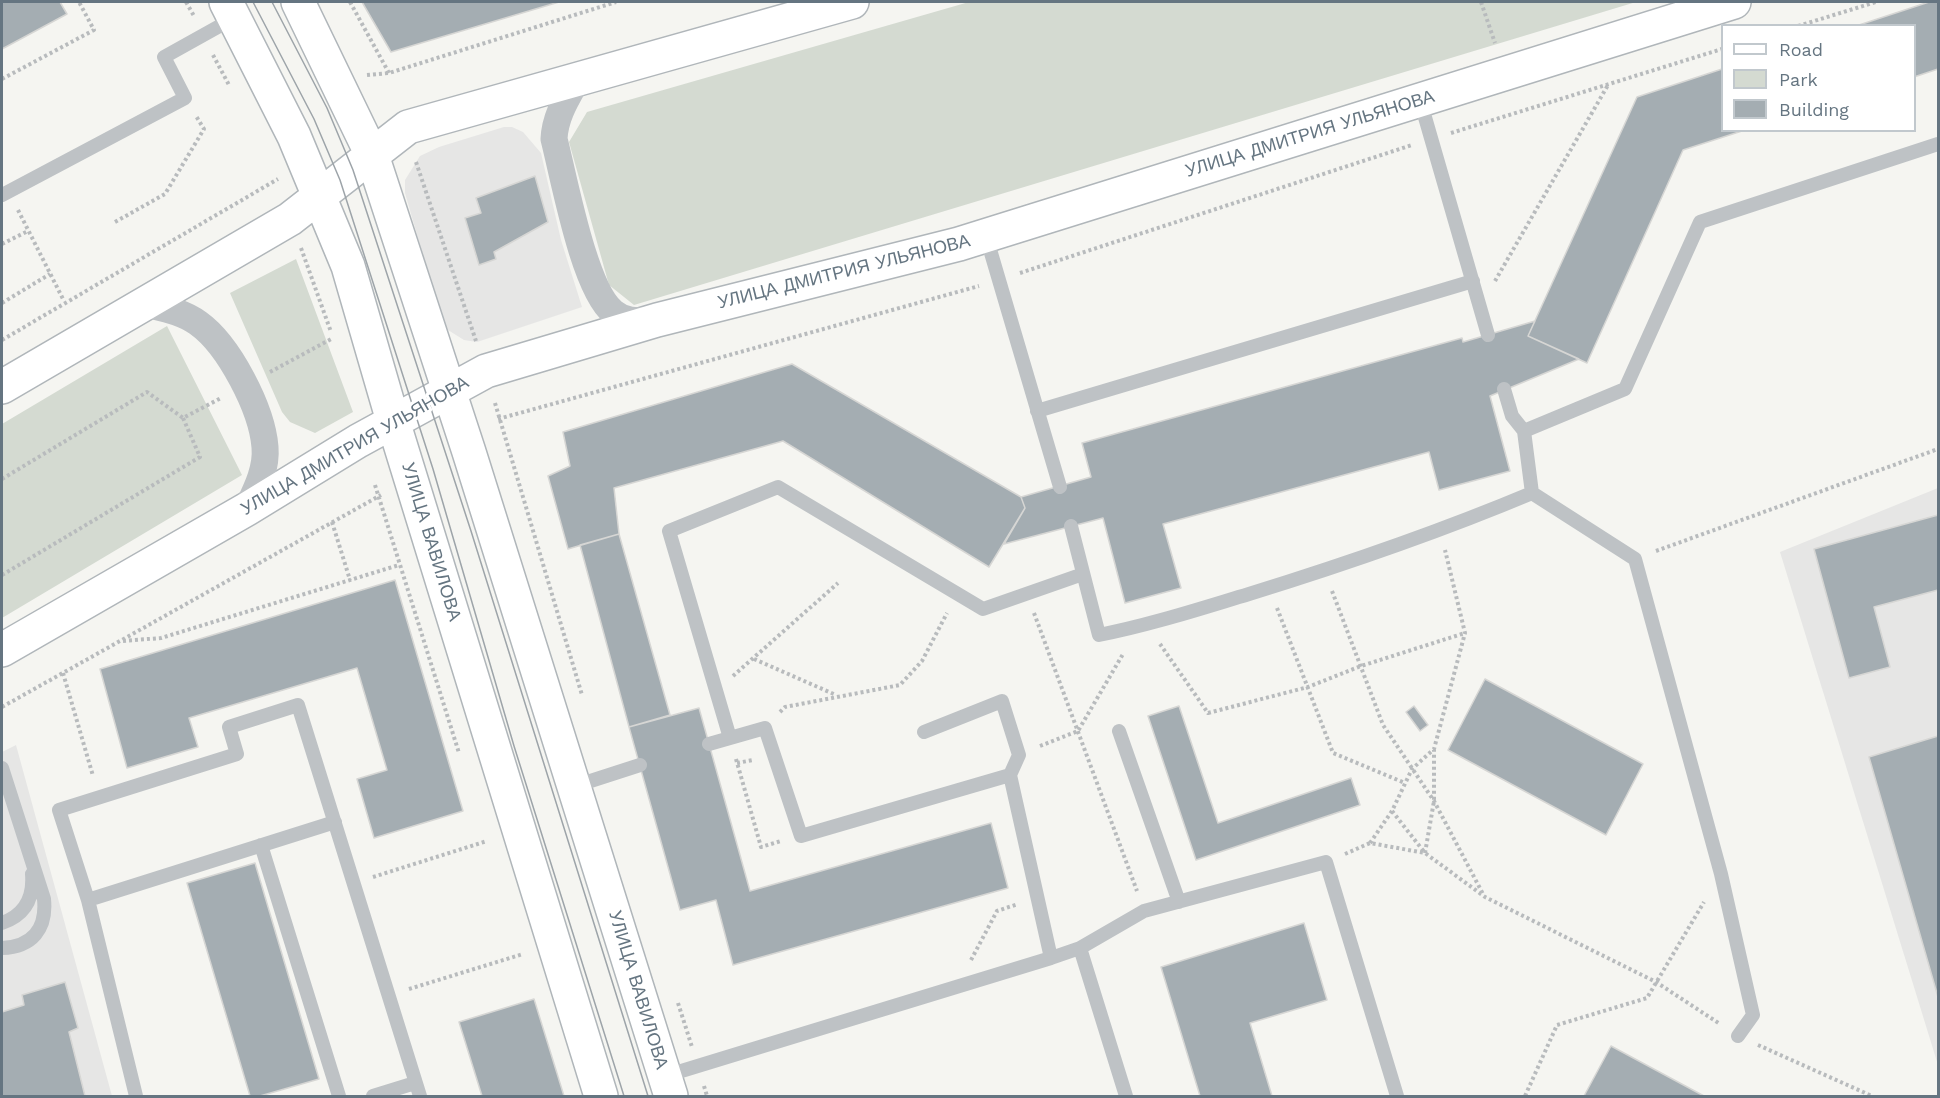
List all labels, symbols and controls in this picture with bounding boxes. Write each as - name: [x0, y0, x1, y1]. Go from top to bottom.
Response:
- legend: [1721, 24, 1916, 132]
- text: Road: [1779, 39, 1823, 60]
- text: Park: [1779, 69, 1818, 90]
- street label: УЛИЦА ДМИТРИЯ УЛЬЯНОВА: [1183, 86, 1437, 182]
- text: Building: [1779, 99, 1849, 120]
- street label: УЛИЦА ДМИТРИЯ УЛЬЯНОВА: [716, 230, 972, 314]
- street label: УЛИЦА ДМИТРИЯ УЛЬЯНОВА: [237, 372, 473, 520]
- street label: УЛИЦА ВАВИЛОВА: [397, 460, 465, 624]
- street label: УЛИЦА ВАВИЛОВА: [604, 908, 672, 1072]

